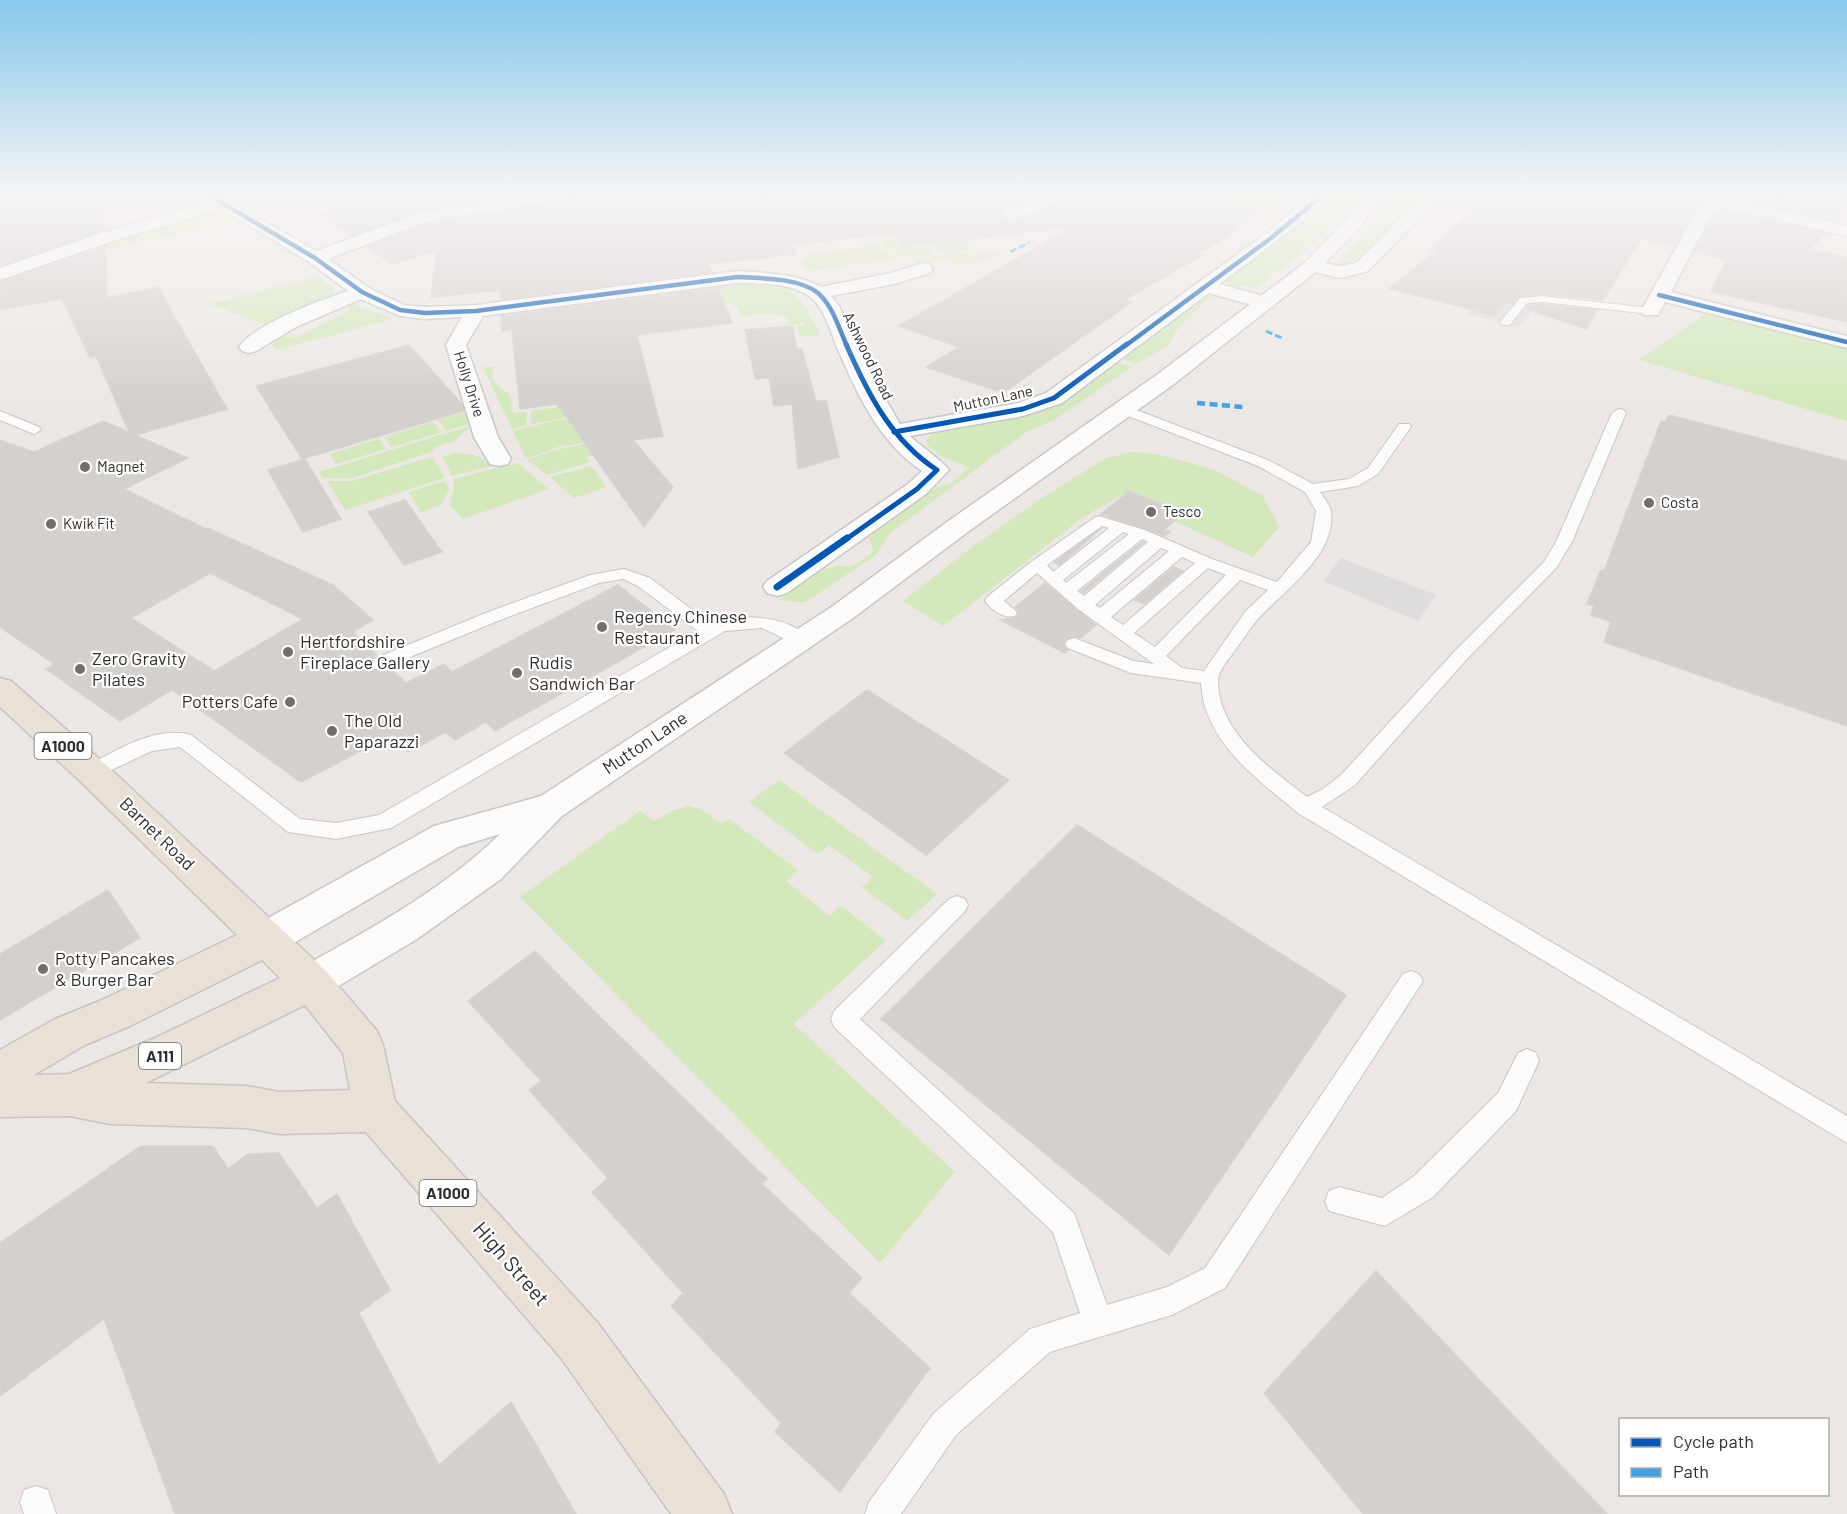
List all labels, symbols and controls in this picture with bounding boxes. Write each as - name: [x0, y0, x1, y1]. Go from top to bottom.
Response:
- street label: Ashwood Road: [840, 309, 898, 402]
- street label: Holly Drive: [451, 348, 489, 419]
- street label: Mutton Lane: [951, 381, 1034, 415]
- place label: Magnet: [97, 457, 145, 475]
- marker: Magnet: [78, 460, 92, 474]
- place label: Costa: [1661, 493, 1699, 511]
- marker: Costa: [1642, 496, 1656, 510]
- place label: Tesco: [1163, 502, 1202, 520]
- marker: Tesco: [1144, 505, 1158, 519]
- place label: Kwik Fit: [63, 514, 115, 532]
- marker: Kwik Fit: [44, 517, 58, 531]
- place label: Regency Chinese Restaurant: [614, 605, 747, 648]
- marker: Regency Chinese Restaurant: [595, 620, 609, 634]
- place label: Hertfordshire Fireplace Gallery: [300, 630, 430, 673]
- marker: Hertfordshire Fireplace Gallery: [281, 645, 295, 659]
- place label: Zero Gravity Pilates: [92, 647, 186, 690]
- place label: Rudis Sandwich Bar: [529, 651, 636, 694]
- marker: Zero Gravity Pilates: [73, 662, 87, 676]
- marker: Rudis Sandwich Bar: [510, 666, 524, 680]
- place label: Potters Cafe: [182, 690, 278, 712]
- marker: Potters Cafe: [283, 695, 297, 709]
- street label: Mutton Lane: [598, 706, 691, 778]
- place label: The Old Paparazzi: [344, 709, 419, 752]
- marker: The Old Paparazzi: [325, 724, 339, 738]
- road number: A1000: [34, 733, 92, 759]
- street label: Barnet Road: [116, 792, 200, 875]
- place label: Potty Pancakes & Burger Bar: [55, 947, 175, 990]
- marker: Potty Pancakes & Burger Bar: [36, 962, 50, 976]
- road number: A111: [139, 1043, 181, 1069]
- road number: A1000: [420, 1180, 476, 1206]
- street label: High Street: [469, 1216, 555, 1310]
- legend: [1619, 1418, 1829, 1496]
- text: Cycle path: [1673, 1430, 1754, 1452]
- text: Path: [1673, 1460, 1709, 1482]

